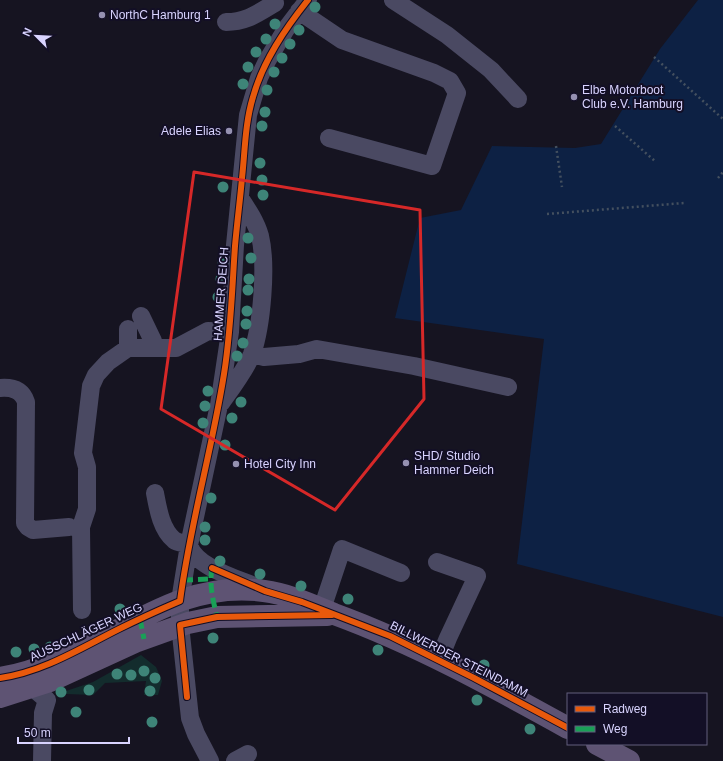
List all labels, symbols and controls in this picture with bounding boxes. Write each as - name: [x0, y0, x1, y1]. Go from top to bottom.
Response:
- place label: NorthC Hamburg 1: [110, 8, 211, 22]
- marker: NorthC Hamburg 1: [97, 10, 107, 20]
- north arrow: [16, 16, 56, 56]
- text: N: [20, 26, 34, 38]
- place label: Elbe Motorboot Club e.V. Hamburg: [582, 83, 683, 111]
- marker: Elbe Motorboot Club e.V. Hamburg: [569, 92, 579, 102]
- place label: Adele Elias: [161, 124, 221, 138]
- marker: Adele Elias: [224, 126, 234, 136]
- street label: HAMMER DEICH: [211, 247, 231, 341]
- place label: SHD/ Studio Hammer Deich: [414, 449, 494, 477]
- place label: Hotel City Inn: [244, 457, 316, 471]
- marker: SHD/ Studio Hammer Deich: [401, 458, 411, 468]
- marker: Hotel City Inn: [231, 459, 241, 469]
- street label: AUSSCHLÄGER WEG: [27, 600, 145, 664]
- street label: BILLWERDER STEINDAMM: [388, 618, 530, 700]
- legend: [567, 693, 707, 745]
- text: Radweg: [603, 702, 647, 716]
- scale bar: [18, 719, 129, 745]
- text: Weg: [603, 722, 627, 736]
- text: 50 m: [24, 726, 51, 740]

